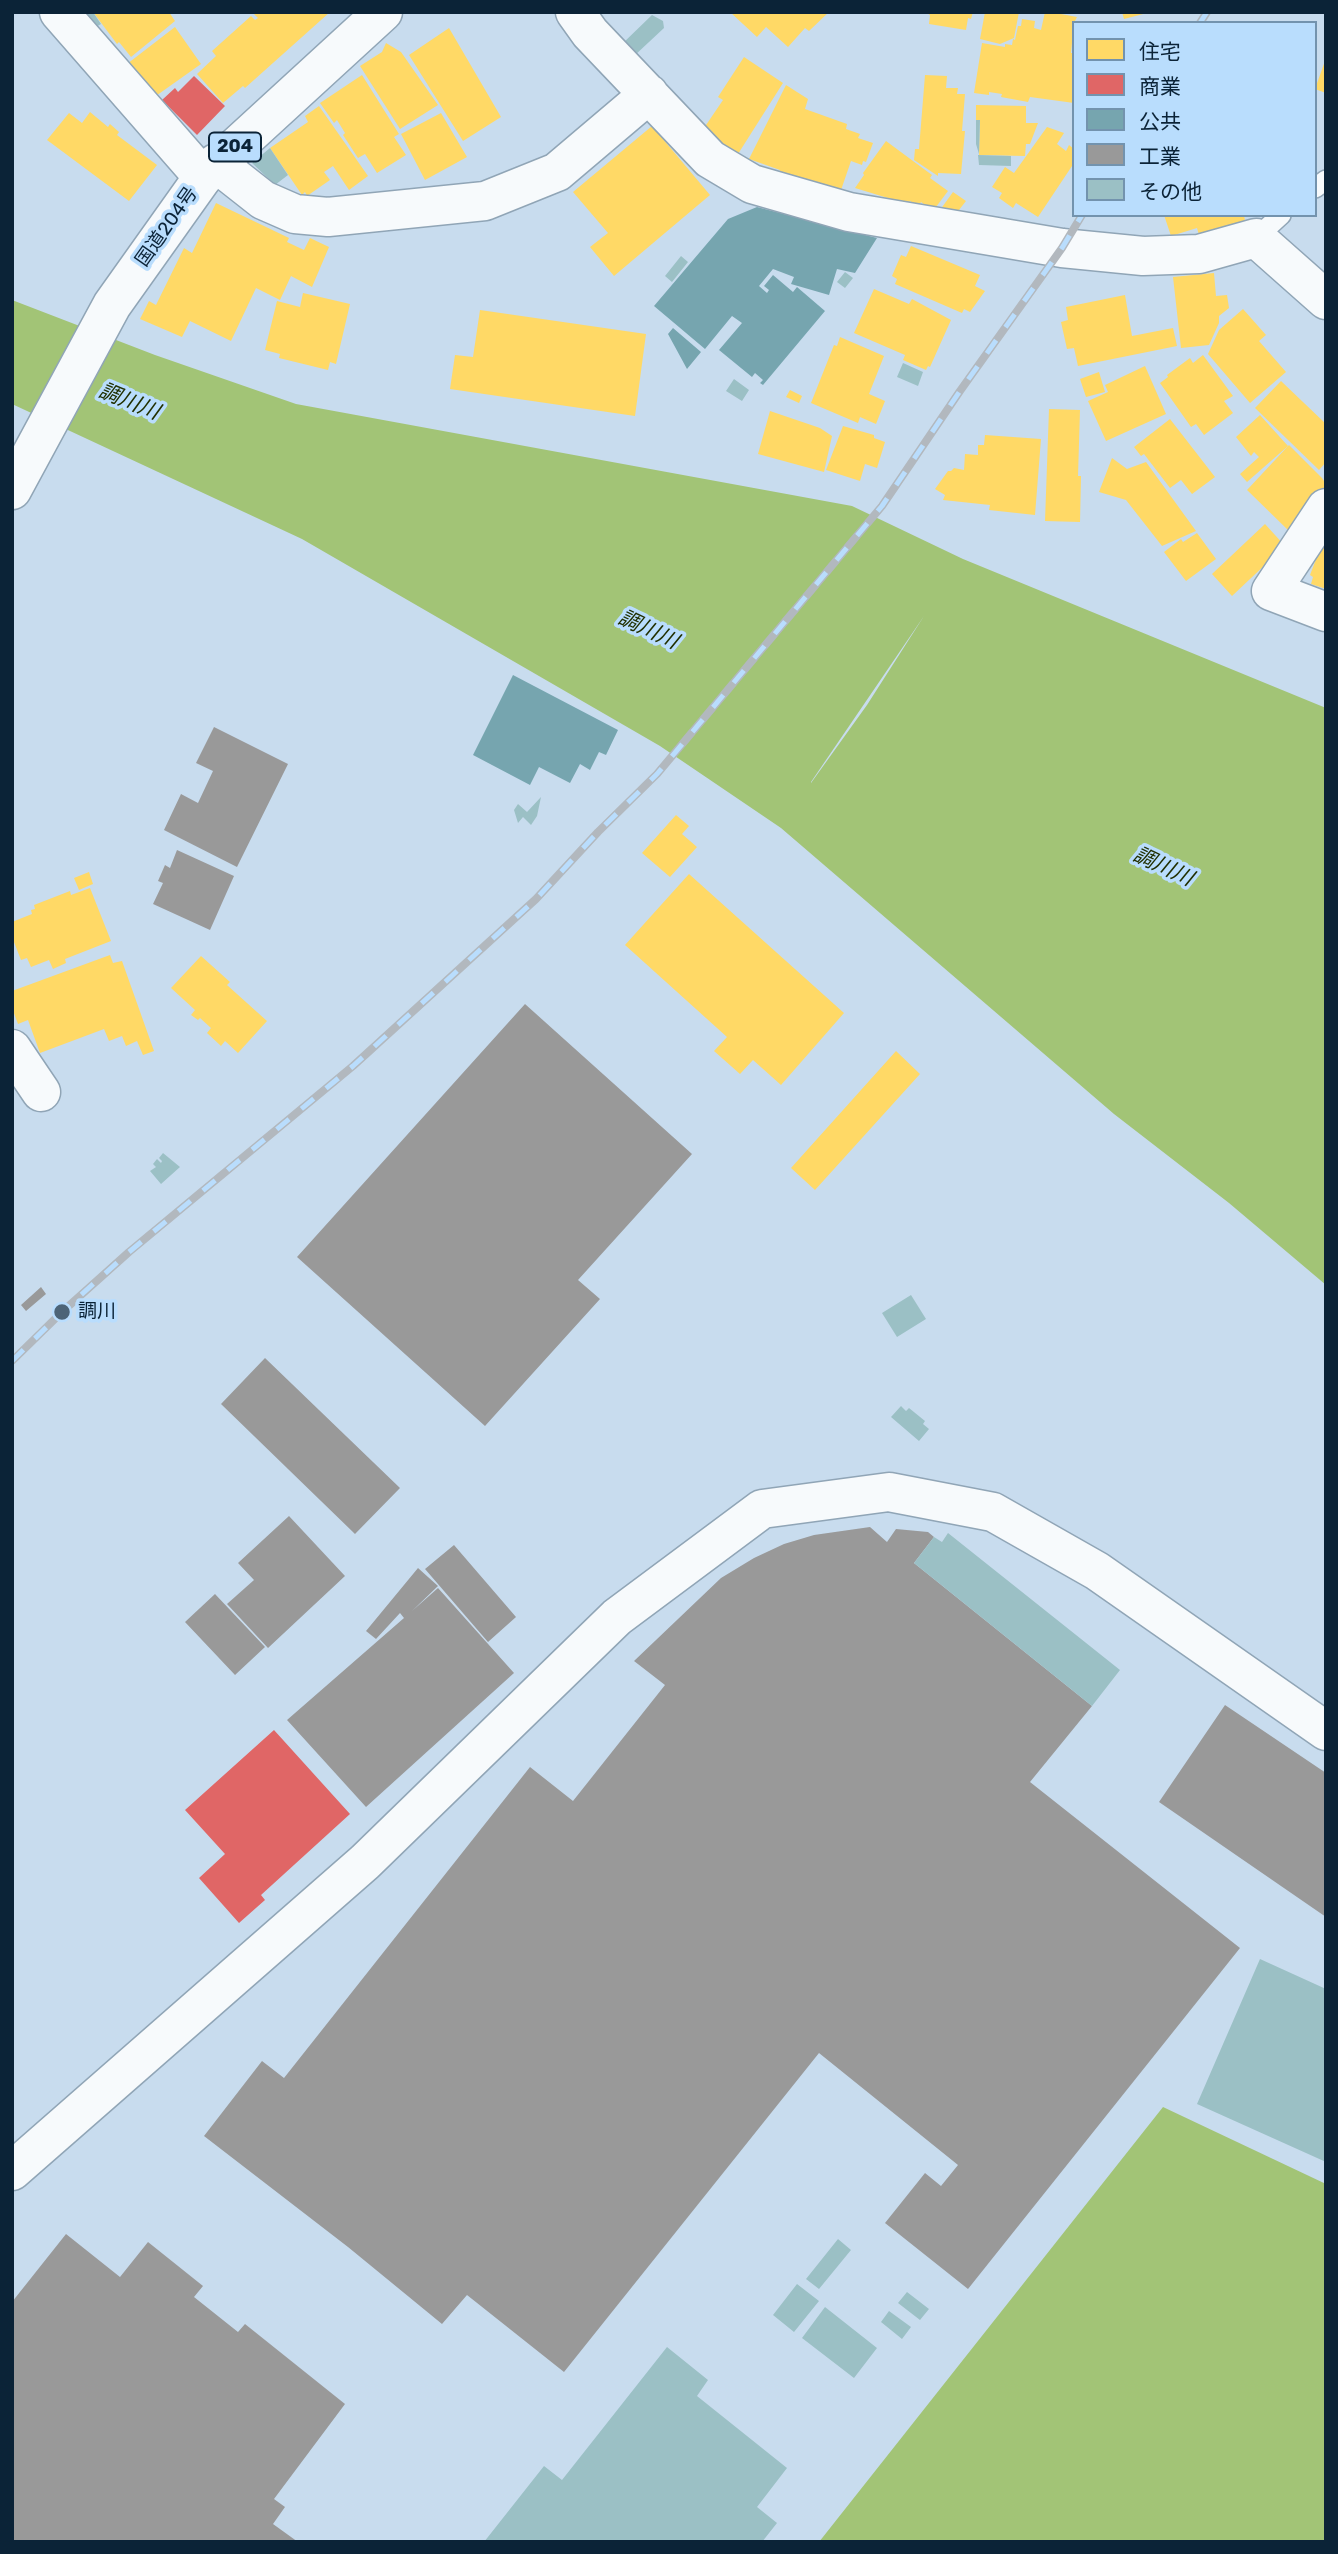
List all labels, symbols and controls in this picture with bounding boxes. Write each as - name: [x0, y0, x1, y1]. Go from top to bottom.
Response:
- legend: [1072, 21, 1317, 217]
- text: 住宅: [1139, 39, 1181, 64]
- text: 商業: [1139, 74, 1181, 99]
- text: 公共: [1139, 109, 1181, 134]
- road number: 204: [209, 132, 261, 162]
- text: 工業: [1139, 144, 1181, 169]
- text: その他: [1139, 179, 1202, 204]
- street label: 国道204号: [131, 183, 203, 271]
- water label: 調川川: [95, 379, 163, 425]
- water label: 調川川: [614, 605, 682, 655]
- water label: 調川川: [1129, 842, 1197, 892]
- place label: 調川: [78, 1301, 116, 1323]
- marker: 調川: [52, 1302, 72, 1322]

